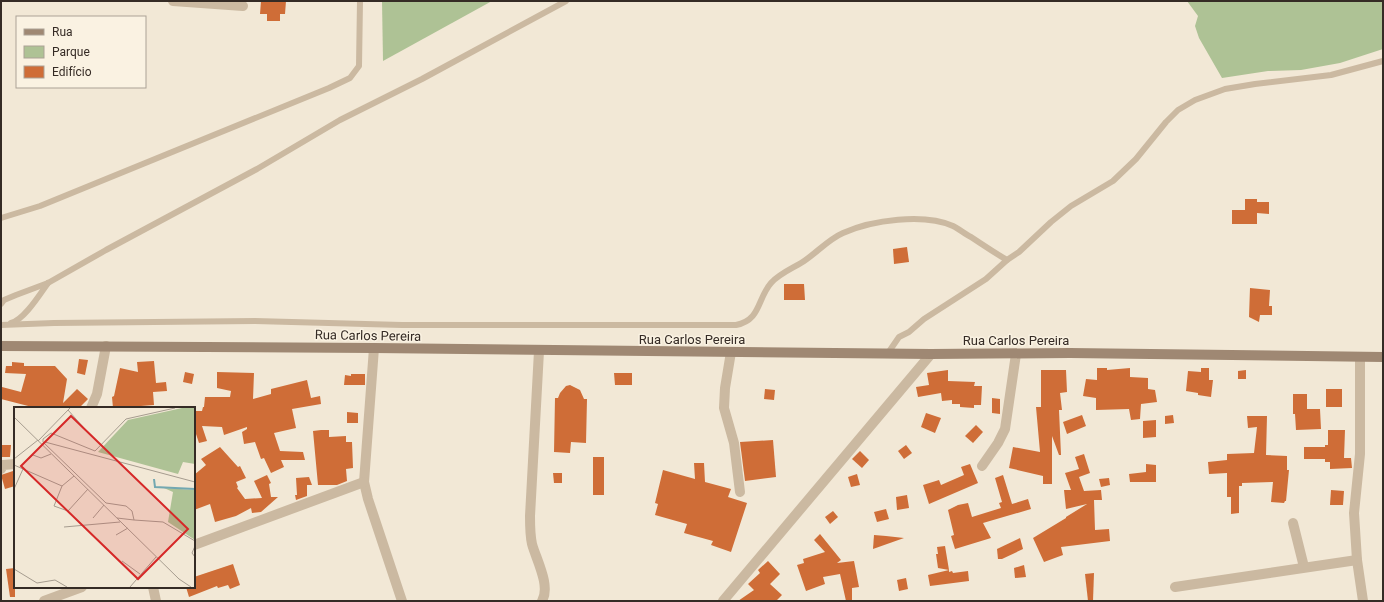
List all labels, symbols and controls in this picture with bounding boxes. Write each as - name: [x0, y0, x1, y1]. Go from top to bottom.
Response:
- legend: [16, 16, 146, 88]
- text: Rua: [52, 25, 73, 39]
- text: Parque: [52, 45, 90, 59]
- text: Edifício: [52, 65, 92, 79]
- street label: Rua Carlos Pereira: [315, 327, 421, 344]
- street label: Rua Carlos Pereira: [639, 332, 745, 347]
- street label: Rua Carlos Pereira: [963, 333, 1069, 348]
- inset map: [14, 407, 195, 588]

